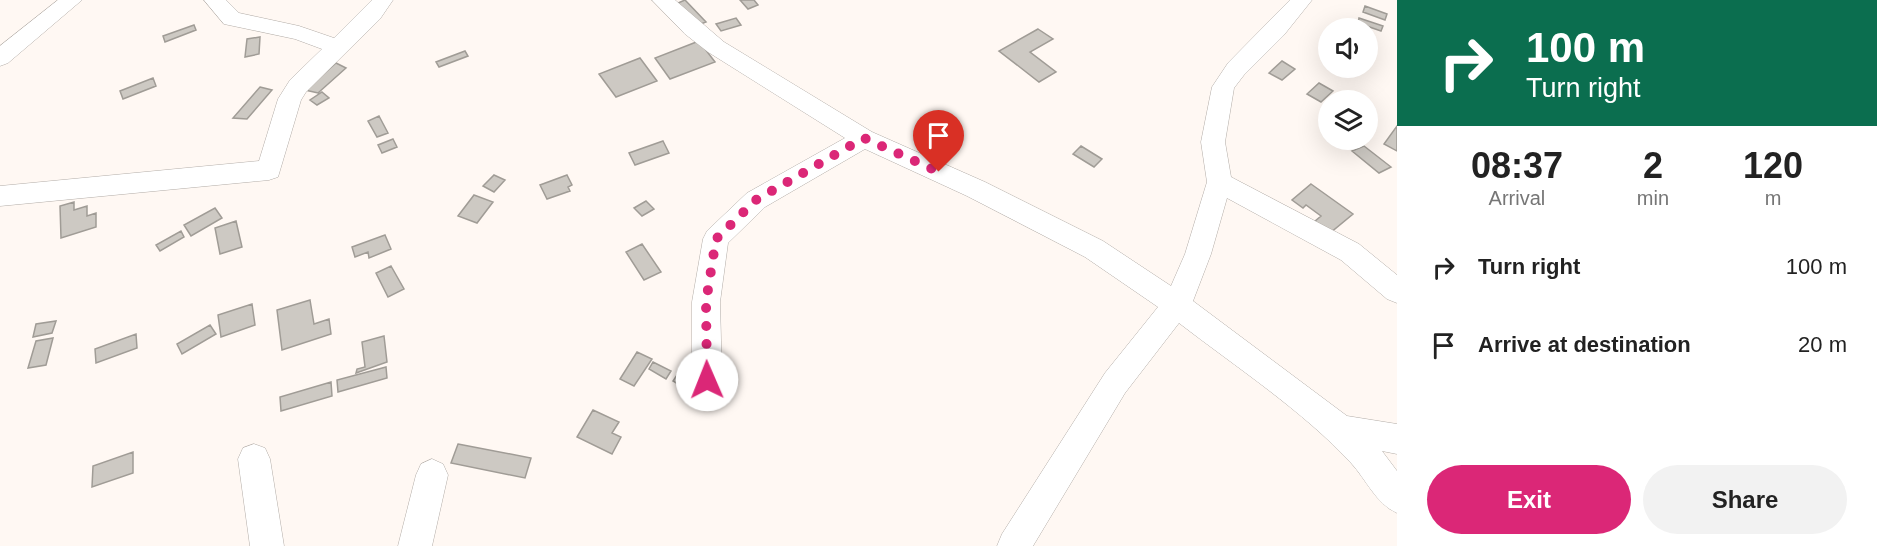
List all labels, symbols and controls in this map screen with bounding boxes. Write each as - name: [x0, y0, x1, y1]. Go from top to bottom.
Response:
- map controls: [1318, 18, 1378, 150]
- button: sound: [1318, 18, 1378, 78]
- icon: right: [1427, 24, 1505, 102]
- text: 100 m: [1526, 24, 1645, 71]
- text: Turn right: [1526, 73, 1641, 103]
- button: layers: [1318, 90, 1378, 150]
- pin: [913, 110, 964, 172]
- icon: arrive: [922, 119, 955, 152]
- text: 08:37: [1471, 145, 1563, 186]
- text: 2: [1643, 145, 1663, 186]
- text: 120: [1743, 145, 1803, 186]
- text: Arrival: [1489, 187, 1545, 209]
- text: min: [1637, 187, 1669, 209]
- text: m: [1765, 187, 1781, 209]
- icon: right: [1427, 251, 1460, 284]
- text: Turn right: [1478, 254, 1580, 279]
- text: 100 m: [1786, 254, 1847, 279]
- icon: arrive: [1427, 329, 1460, 362]
- text: Arrive at destination: [1478, 332, 1691, 357]
- text: 20 m: [1798, 332, 1847, 357]
- position arrow: [675, 348, 739, 412]
- button: Exit: [1427, 465, 1631, 534]
- button: Share: [1643, 465, 1847, 534]

